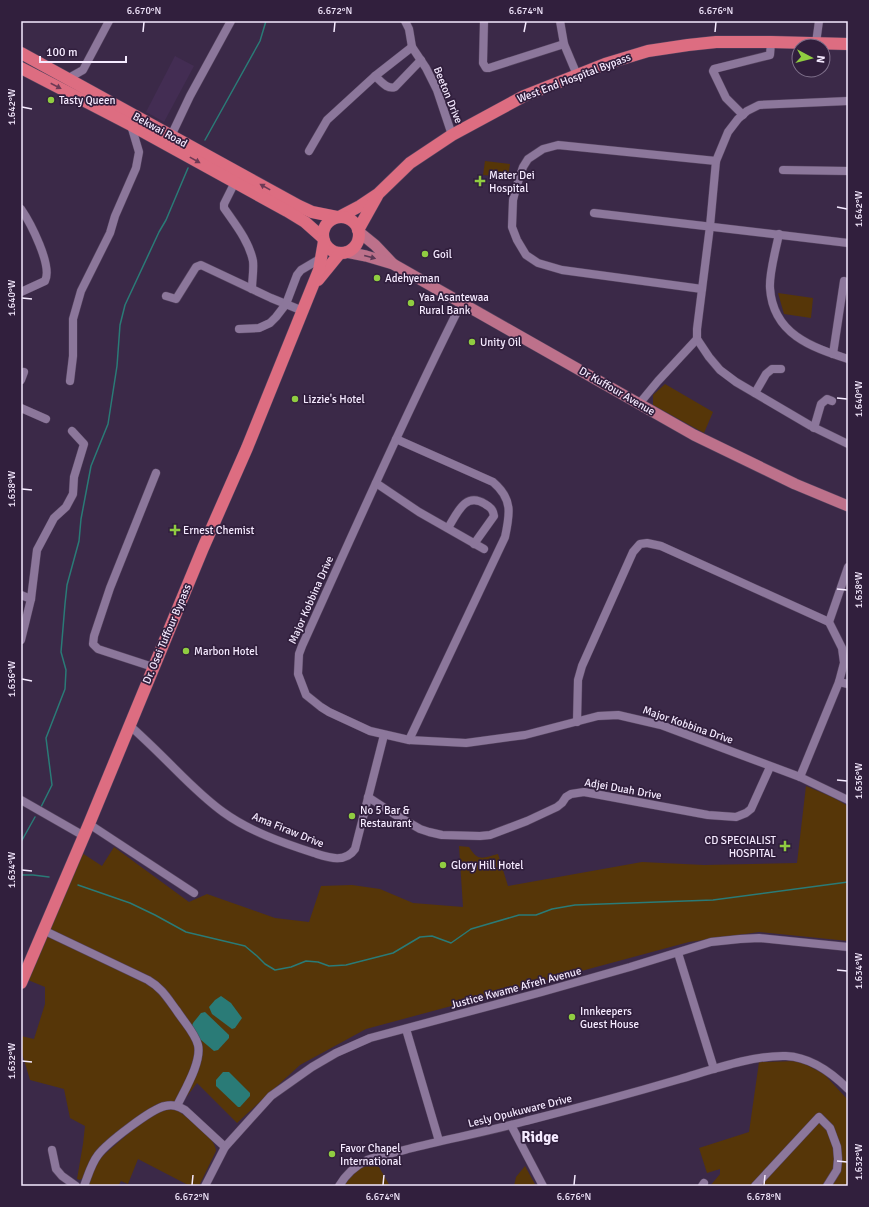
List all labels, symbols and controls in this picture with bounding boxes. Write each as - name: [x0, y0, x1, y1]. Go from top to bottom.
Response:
- text: 6.670°N: [127, 5, 161, 17]
- text: 6.672°N: [318, 5, 352, 17]
- text: 6.674°N: [509, 5, 543, 17]
- text: 6.676°N: [699, 5, 733, 17]
- scale bar: [40, 38, 126, 64]
- north arrow: [791, 38, 831, 78]
- text: 100 m: [46, 45, 78, 60]
- street label: West End Hospital Bypass: [515, 50, 633, 106]
- text: N: [814, 55, 827, 64]
- street label: Beeton Drive: [431, 65, 465, 125]
- one-way arrow: [50, 83, 61, 89]
- text: 1.642°W: [6, 88, 18, 125]
- place label: Tasty Queen: [59, 94, 116, 107]
- marker: Tasty Queen: [46, 95, 56, 105]
- street label: Bekwai Road: [131, 110, 190, 150]
- one-way arrow: [189, 157, 201, 164]
- place label: Mater Dei Hospital: [489, 169, 535, 195]
- marker: Mater Dei Hospital: [474, 175, 486, 187]
- one-way arrow: [259, 184, 271, 191]
- text: 1.642°W: [853, 190, 865, 227]
- place label: Goil: [433, 248, 452, 261]
- marker: Goil: [420, 249, 430, 259]
- one-way arrow: [364, 254, 376, 260]
- place label: Adehyeman: [385, 272, 440, 285]
- marker: Adehyeman: [372, 273, 382, 283]
- text: 1.640°W: [6, 279, 18, 316]
- place label: Yaa Asantewaa Rural Bank: [419, 291, 489, 317]
- marker: Yaa Asantewaa Rural Bank: [406, 298, 416, 308]
- place label: Unity Oil: [480, 336, 521, 349]
- marker: Unity Oil: [467, 337, 477, 347]
- street label: Dr Kuffour Avenue: [577, 364, 657, 418]
- text: 1.640°W: [853, 380, 865, 417]
- place label: Lizzie's Hotel: [303, 393, 365, 406]
- marker: Lizzie's Hotel: [290, 394, 300, 404]
- text: 1.638°W: [6, 470, 18, 507]
- place label: Ernest Chemist: [183, 524, 255, 537]
- marker: Ernest Chemist: [170, 525, 180, 535]
- street label: Major Kobbina Drive: [286, 554, 336, 646]
- text: 1.638°W: [853, 571, 865, 608]
- street label: Dr. Osei Tuffour Bypass: [140, 582, 194, 686]
- place label: Marbon Hotel: [194, 645, 258, 658]
- marker: Marbon Hotel: [181, 646, 191, 656]
- text: 1.636°W: [6, 660, 18, 697]
- street label: Major Kobbina Drive: [641, 703, 735, 747]
- text: 1.636°W: [853, 762, 865, 799]
- street label: Adjei Duah Drive: [583, 776, 663, 802]
- place label: No 5 Bar & Restaurant: [360, 804, 412, 830]
- street label: Ama Firaw Drive: [250, 810, 326, 850]
- marker: No 5 Bar & Restaurant: [347, 811, 357, 821]
- place label: CD SPECIALIST HOSPITAL: [705, 834, 777, 860]
- marker: CD SPECIALIST HOSPITAL: [779, 840, 791, 852]
- text: 1.634°W: [6, 851, 18, 888]
- place label: Glory Hill Hotel: [451, 859, 524, 872]
- marker: Glory Hill Hotel: [438, 860, 448, 870]
- text: 1.634°W: [853, 952, 865, 989]
- street label: Justice Kwame Afreh Avenue: [449, 964, 583, 1012]
- place label: Innkeepers Guest House: [580, 1005, 639, 1031]
- marker: Innkeepers Guest House: [567, 1012, 577, 1022]
- text: 1.632°W: [6, 1042, 18, 1079]
- street label: Lesly Opukuware Drive: [467, 1092, 573, 1130]
- district label: Ridge: [521, 1128, 559, 1146]
- place label: Favor Chapel International: [340, 1142, 401, 1168]
- text: 1.632°W: [853, 1143, 865, 1180]
- marker: Favor Chapel International: [327, 1149, 337, 1159]
- text: 6.672°N: [175, 1191, 209, 1203]
- text: 6.674°N: [366, 1191, 400, 1203]
- text: 6.676°N: [557, 1191, 591, 1203]
- text: 6.678°N: [747, 1191, 781, 1203]

